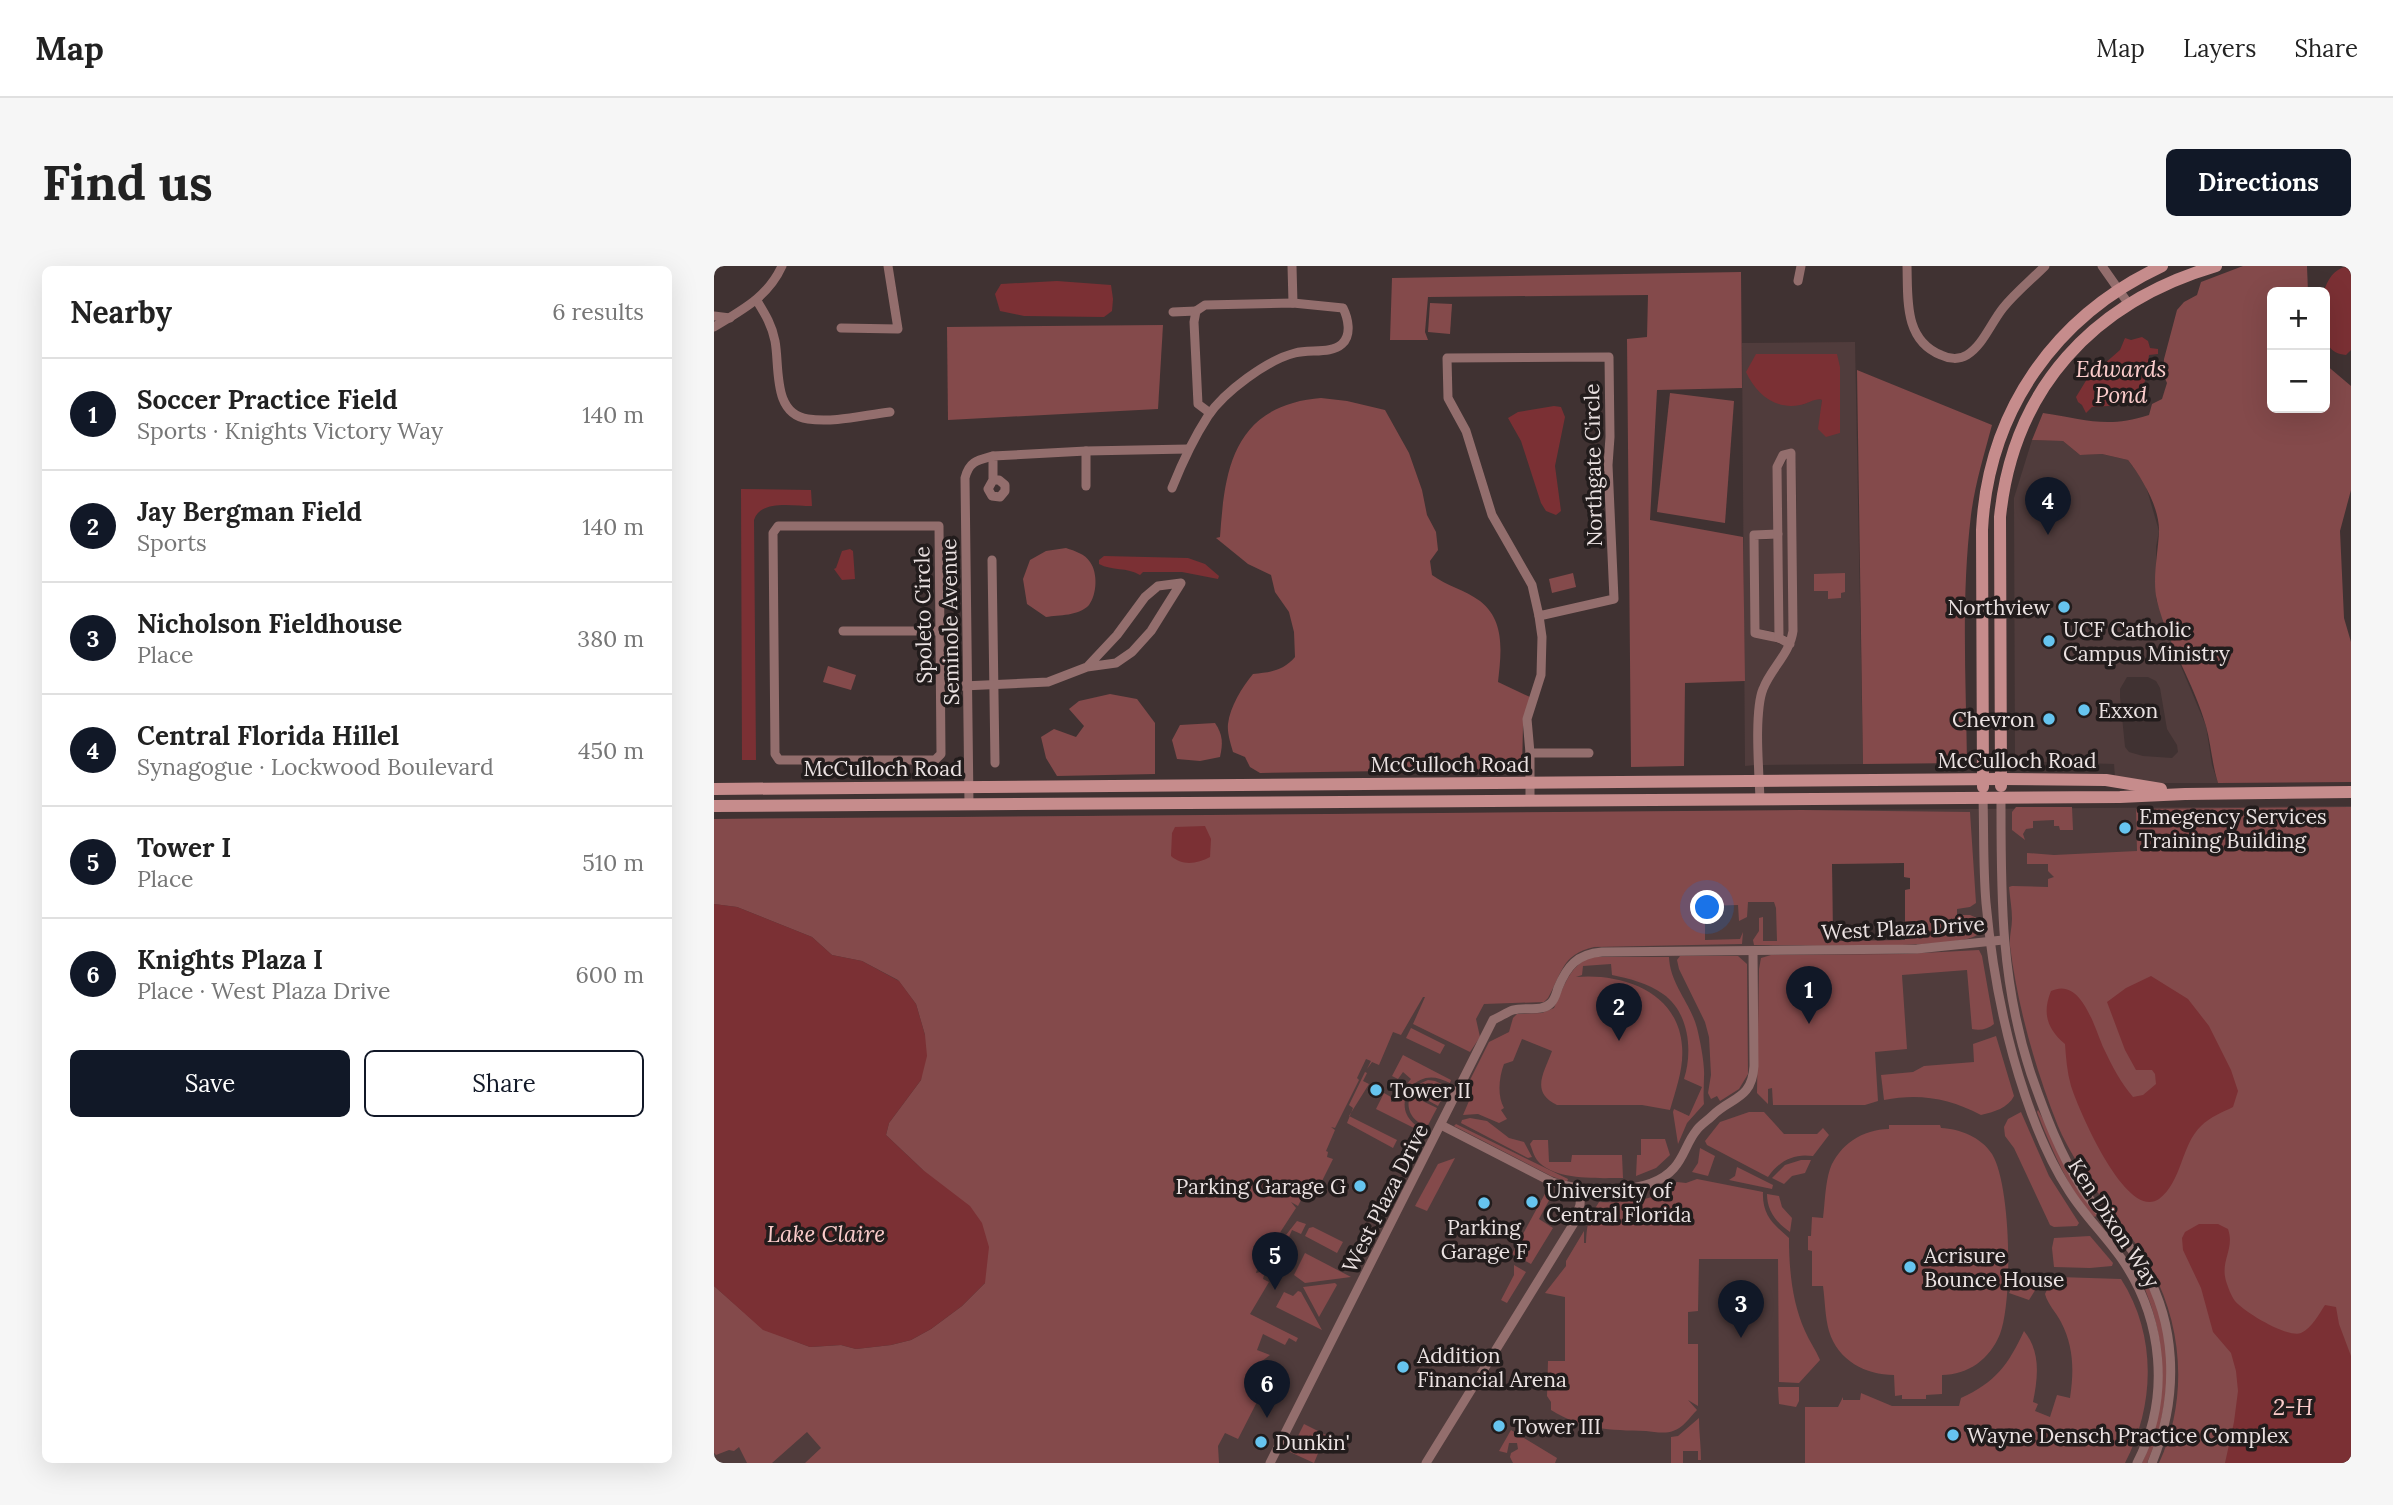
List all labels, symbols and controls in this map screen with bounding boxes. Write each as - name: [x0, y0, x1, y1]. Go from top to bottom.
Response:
- text: Map: [35, 27, 104, 69]
- text: Map: [2096, 33, 2145, 64]
- text: Layers: [2183, 33, 2256, 64]
- text: Share: [2294, 33, 2358, 64]
- button: Directions: [2166, 149, 2351, 216]
- text: Find us: [42, 151, 213, 213]
- map controls: [2267, 287, 2330, 413]
- button: +: [2267, 287, 2330, 350]
- text: Nearby: [70, 293, 172, 331]
- text: 6 results: [552, 297, 644, 326]
- button: −: [2267, 350, 2330, 413]
- water label: Edwards Pond: [2076, 354, 2166, 409]
- text: Soccer Practice Field: [137, 383, 398, 416]
- street label: Northgate Circle: [1578, 383, 1608, 547]
- text: 1: [88, 400, 98, 429]
- text: 140 m: [582, 400, 644, 429]
- text: Sports · Knights Victory Way: [137, 416, 443, 445]
- pin: 4: [2025, 477, 2071, 535]
- text: Jay Bergman Field: [137, 495, 362, 528]
- text: 2: [87, 512, 99, 541]
- text: 140 m: [582, 512, 644, 541]
- text: Sports: [137, 528, 207, 557]
- street label: Seminole Avenue: [935, 538, 965, 706]
- street label: Spoleto Circle: [908, 546, 938, 684]
- place label: Northview: [1947, 594, 2050, 621]
- marker: Northview: [2056, 599, 2072, 615]
- text: Nicholson Fieldhouse: [137, 607, 402, 640]
- place label: UCF Catholic Campus Ministry: [2063, 616, 2230, 667]
- text: 3: [87, 624, 99, 653]
- text: 380 m: [577, 624, 644, 653]
- marker: UCF Catholic Campus Ministry: [2041, 633, 2057, 649]
- text: Place: [137, 640, 194, 669]
- place label: Exxon: [2098, 697, 2159, 724]
- marker: Exxon: [2076, 702, 2092, 718]
- place label: Chevron: [1952, 706, 2035, 733]
- marker: Chevron: [2041, 711, 2057, 727]
- text: Central Florida Hillel: [137, 719, 399, 752]
- text: 4: [87, 736, 99, 765]
- text: 450 m: [578, 736, 644, 765]
- street label: McCulloch Road: [1937, 747, 2097, 774]
- street label: McCulloch Road: [1370, 751, 1530, 778]
- text: Synagogue · Lockwood Boulevard: [137, 752, 494, 781]
- street label: McCulloch Road: [803, 755, 963, 782]
- place label: Emegency Services Training Building: [2139, 803, 2327, 854]
- marker: Emegency Services Training Building: [2117, 820, 2133, 836]
- text: Tower I: [137, 831, 231, 864]
- text: 5: [87, 848, 99, 877]
- text: 510 m: [582, 848, 644, 877]
- text: Place: [137, 864, 194, 893]
- your location: [1690, 890, 1724, 924]
- street label: West Plaza Drive: [1821, 910, 1985, 946]
- text: Knights Plaza I: [137, 943, 323, 976]
- text: 6: [86, 960, 100, 989]
- text: 600 m: [576, 960, 644, 989]
- pin: 1: [1786, 966, 1832, 1024]
- text: Place · West Plaza Drive: [137, 976, 391, 1005]
- pin: 2: [1596, 983, 1642, 1041]
- button: Save: [70, 1050, 350, 1117]
- button: Share: [364, 1050, 644, 1117]
- place label: Tower II: [1390, 1077, 1471, 1104]
- marker: Tower II: [1368, 1082, 1384, 1098]
- street label: West Plaza Drive: [1336, 1119, 1434, 1277]
- street label: Ken Dixon Way: [2062, 1153, 2166, 1293]
- place label: Parking Garage G: [1176, 1173, 1346, 1200]
- place label: University of Central Florida: [1546, 1177, 1692, 1228]
- marker: Parking Garage G: [1352, 1178, 1368, 1194]
- marker: University of Central Florida: [1524, 1194, 1540, 1210]
- marker: Parking Garage F: [1476, 1195, 1492, 1211]
- place label: Parking Garage F: [1441, 1214, 1527, 1265]
- water label: Lake Claire: [767, 1219, 885, 1248]
- pin: 5: [1252, 1232, 1298, 1290]
- place label: Acrisure Bounce House: [1923, 1242, 2064, 1293]
- marker: Acrisure Bounce House: [1902, 1259, 1918, 1275]
- pin: 3: [1718, 1280, 1764, 1338]
- place label: Addition Financial Arena: [1416, 1342, 1567, 1393]
- marker: Addition Financial Arena: [1395, 1359, 1411, 1375]
- pin: 6: [1244, 1360, 1290, 1418]
- water label: 2-H: [2273, 1392, 2313, 1421]
- place label: Tower III: [1513, 1413, 1601, 1440]
- marker: Tower III: [1491, 1418, 1507, 1434]
- place label: Wayne Densch Practice Complex: [1967, 1422, 2289, 1449]
- marker: Wayne Densch Practice Complex: [1945, 1427, 1961, 1443]
- place label: Dunkin': [1275, 1429, 1350, 1456]
- marker: Dunkin': [1253, 1434, 1269, 1450]

